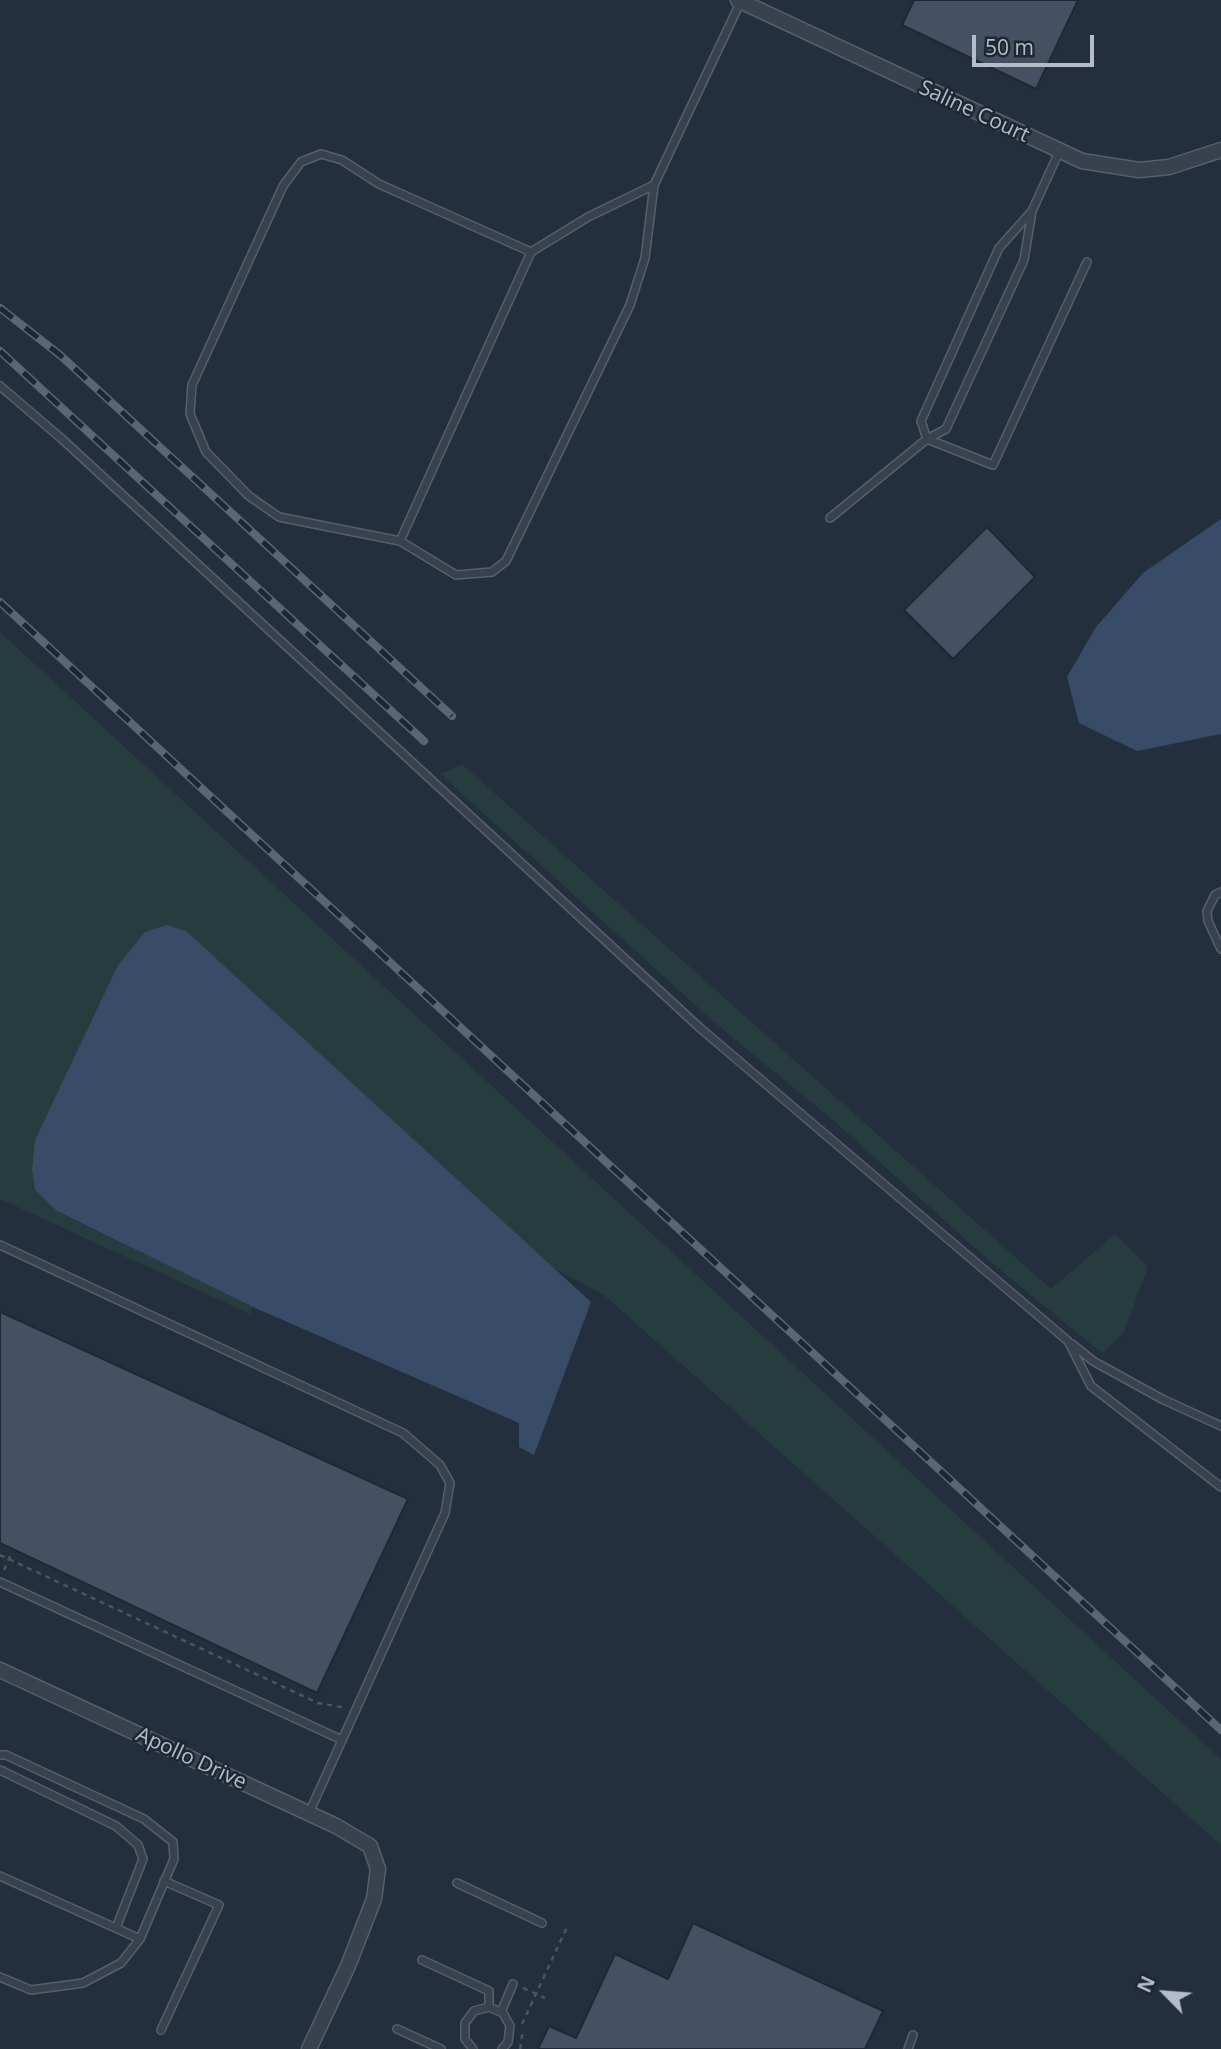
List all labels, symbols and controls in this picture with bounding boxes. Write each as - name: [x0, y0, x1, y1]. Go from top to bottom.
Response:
- scale bar: [976, 21, 1098, 65]
- text: 50 m: [985, 33, 1034, 61]
- street label: Saline Court: [915, 75, 1033, 149]
- street label: Apollo Drive: [132, 1722, 250, 1796]
- north arrow: [1130, 1958, 1200, 2028]
- text: N: [1131, 1972, 1161, 1997]

